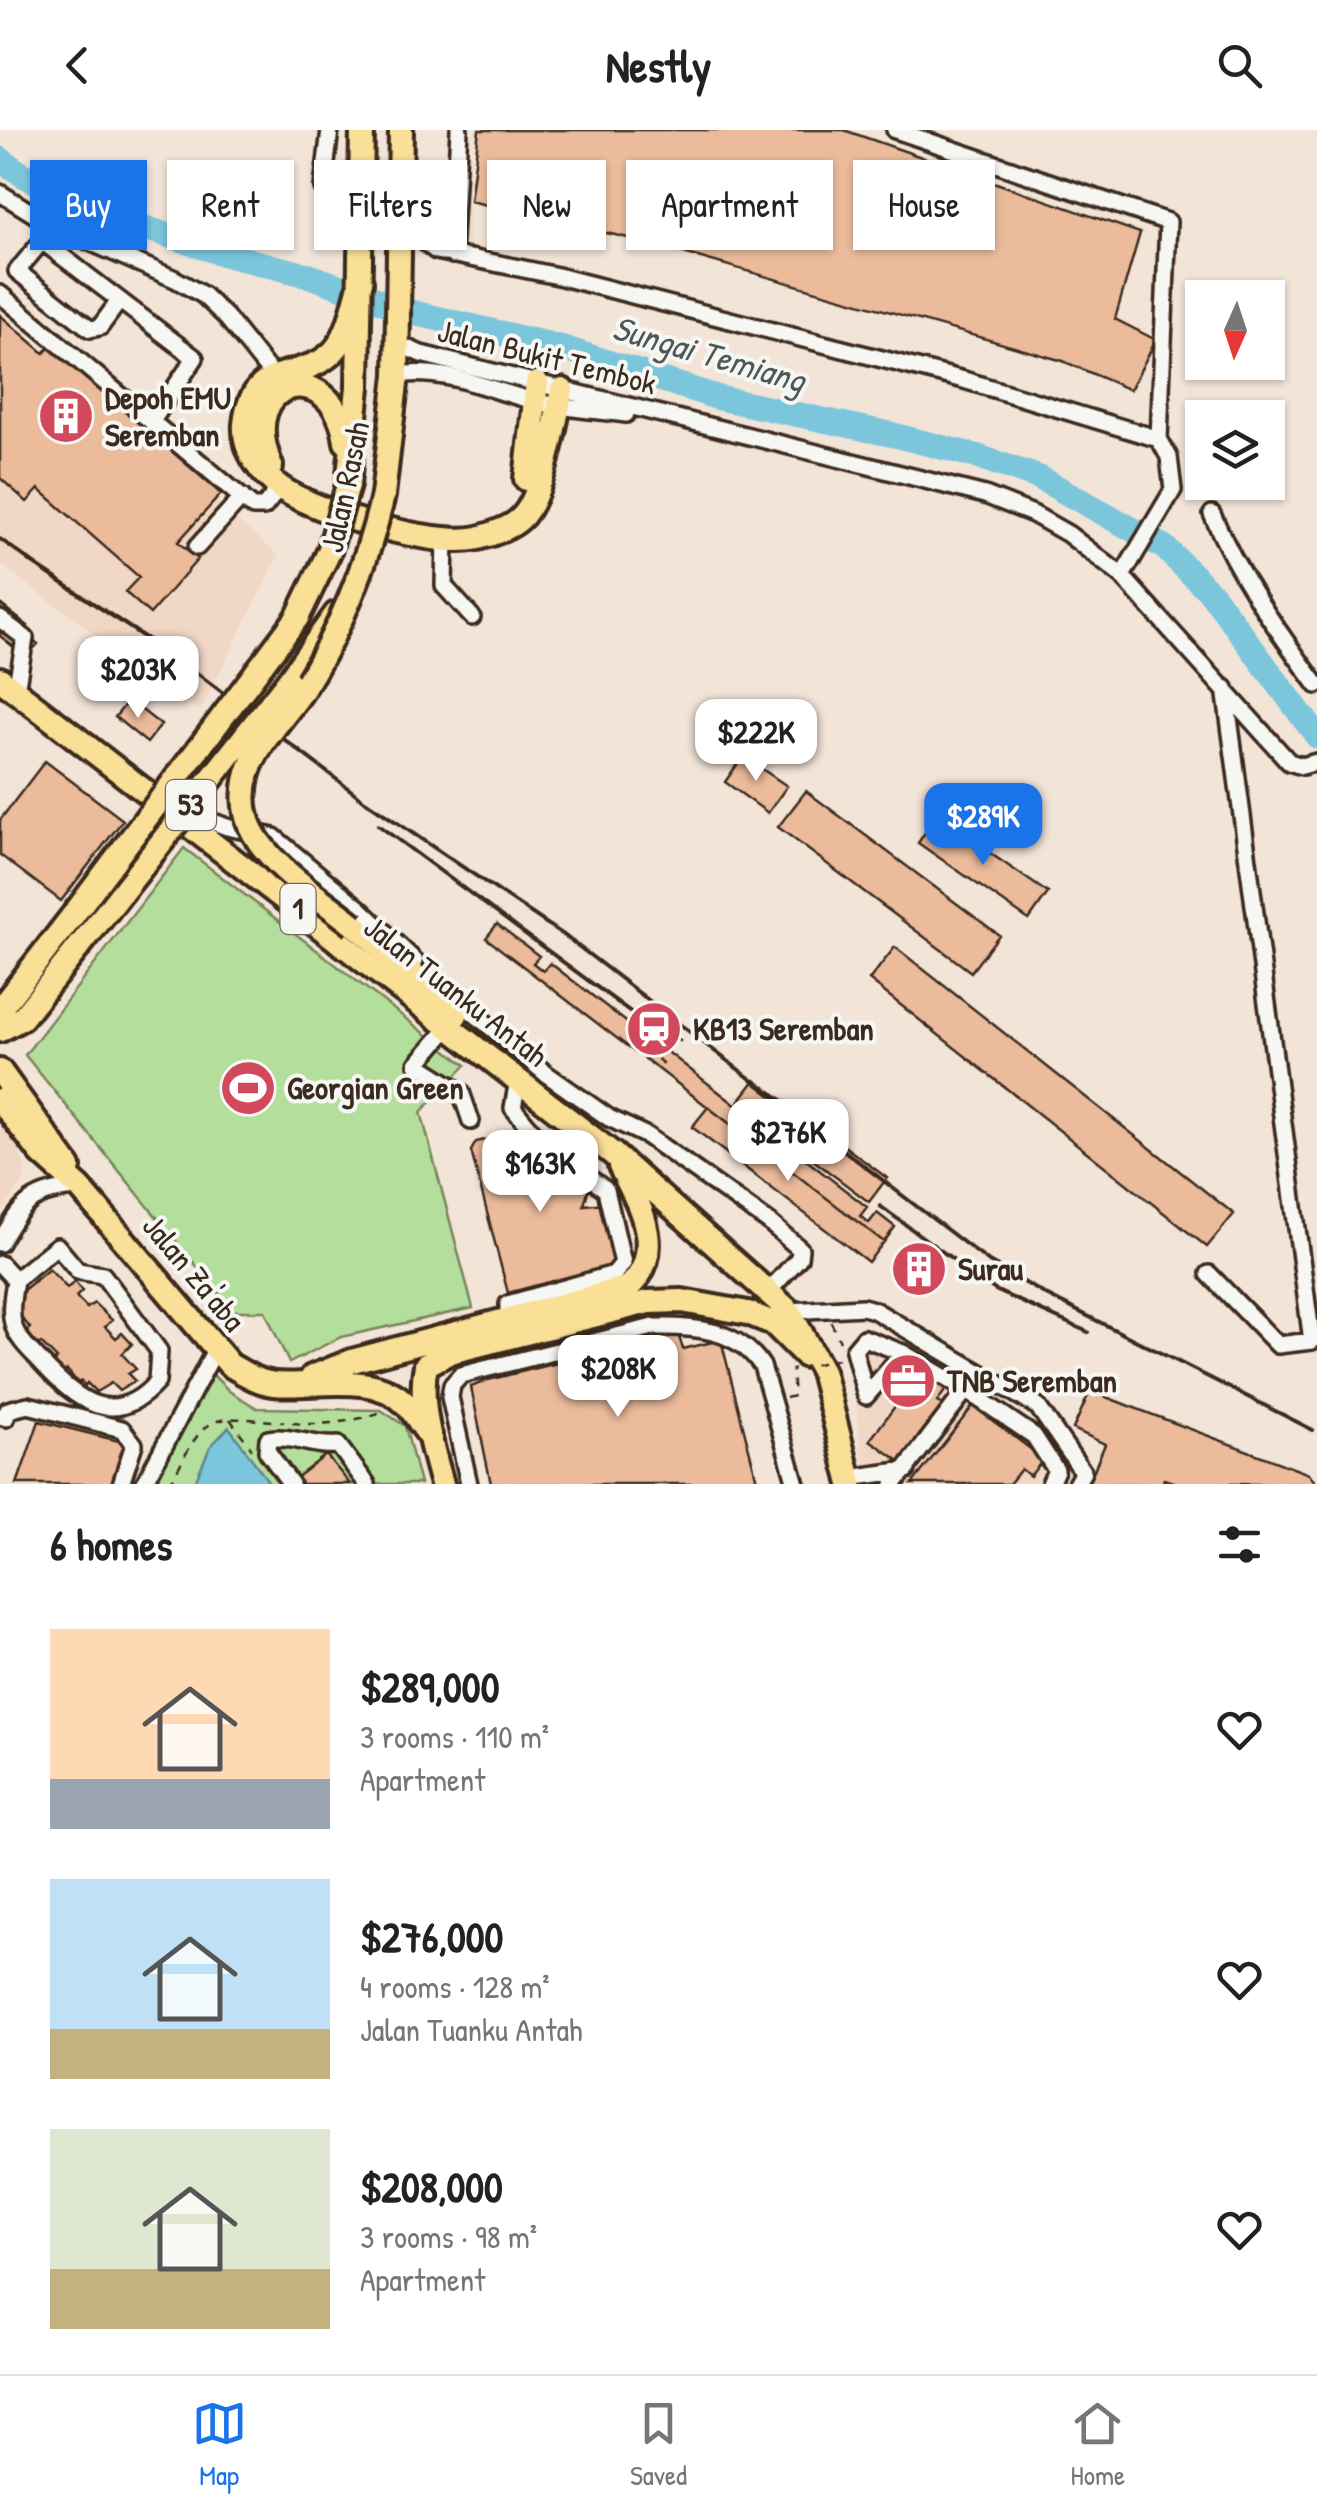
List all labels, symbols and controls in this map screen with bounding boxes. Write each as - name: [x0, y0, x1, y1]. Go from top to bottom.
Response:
- text: Nestly: [606, 35, 711, 96]
- icon: back: [50, 38, 105, 93]
- icon: search: [1212, 38, 1267, 93]
- chip: Buy: [30, 160, 147, 250]
- chip: Rent: [167, 160, 294, 250]
- chip: Filters: [314, 160, 467, 250]
- chip: New: [487, 160, 606, 250]
- chip: Apartment: [626, 160, 833, 250]
- chip: House: [853, 160, 995, 250]
- north arrow: [1185, 280, 1285, 380]
- map controls: [1185, 280, 1285, 500]
- water label: Sungai Temiang: [607, 304, 813, 404]
- street label: Jalan Bukit Tembok: [433, 309, 661, 404]
- place label: Depoh EMU Seremban: [105, 376, 231, 456]
- building icon: Depoh EMU Seremban: [36, 386, 96, 446]
- button: layers: [1185, 400, 1285, 500]
- street label: Jalan Rasah: [310, 418, 379, 556]
- pin: $203K: [68, 636, 208, 721]
- text: $203K: [100, 647, 176, 690]
- pin: $222K: [686, 699, 826, 784]
- text: $222K: [717, 710, 795, 753]
- road number: 53: [166, 780, 216, 830]
- pin: $289K: [913, 783, 1053, 868]
- text: $289K: [946, 794, 1020, 837]
- road number: 1: [280, 884, 316, 934]
- street label: Jalan Tuanku Antah: [355, 905, 557, 1076]
- station icon: KB13 Seremban: [624, 999, 684, 1059]
- place label: KB13 Seremban: [693, 1007, 874, 1050]
- sports icon: Georgian Green: [218, 1058, 278, 1118]
- place label: Georgian Green: [287, 1066, 464, 1110]
- pin: $276K: [718, 1099, 858, 1184]
- text: $276K: [750, 1110, 826, 1153]
- pin: $163K: [470, 1130, 610, 1215]
- text: $163K: [504, 1141, 576, 1184]
- street label: Jalan Za'aba: [133, 1205, 256, 1340]
- building icon: Surau: [889, 1239, 949, 1299]
- place label: Surau: [958, 1247, 1023, 1290]
- pin: $208K: [548, 1335, 688, 1420]
- text: $208K: [580, 1346, 656, 1389]
- office icon: TNB Seremban: [878, 1351, 938, 1411]
- place label: TNB Seremban: [946, 1359, 1117, 1402]
- text: 6 homes: [50, 1516, 172, 1573]
- icon: filters: [1212, 1517, 1267, 1572]
- text: $289,000: [360, 1658, 499, 1715]
- icon: home: [130, 1669, 250, 1789]
- icon: heart: [1212, 1702, 1267, 1757]
- text: 3 rooms · 110 m²: [360, 1715, 549, 1758]
- text: Apartment: [360, 1758, 485, 1801]
- text: $276,000: [360, 1908, 503, 1965]
- icon: home: [130, 1919, 250, 2039]
- icon: heart: [1212, 1952, 1267, 2007]
- text: 4 rooms · 128 m²: [360, 1965, 550, 2008]
- text: Jalan Tuanku Antah: [360, 2008, 583, 2051]
- text: $208,000: [360, 2158, 503, 2215]
- icon: home: [130, 2169, 250, 2289]
- icon: heart: [1212, 2202, 1267, 2257]
- text: 3 rooms · 98 m²: [360, 2215, 537, 2258]
- text: Apartment: [360, 2258, 485, 2301]
- tab: Map: [192, 2396, 247, 2494]
- tab: Saved: [630, 2396, 687, 2494]
- tab: Home: [1070, 2396, 1125, 2494]

